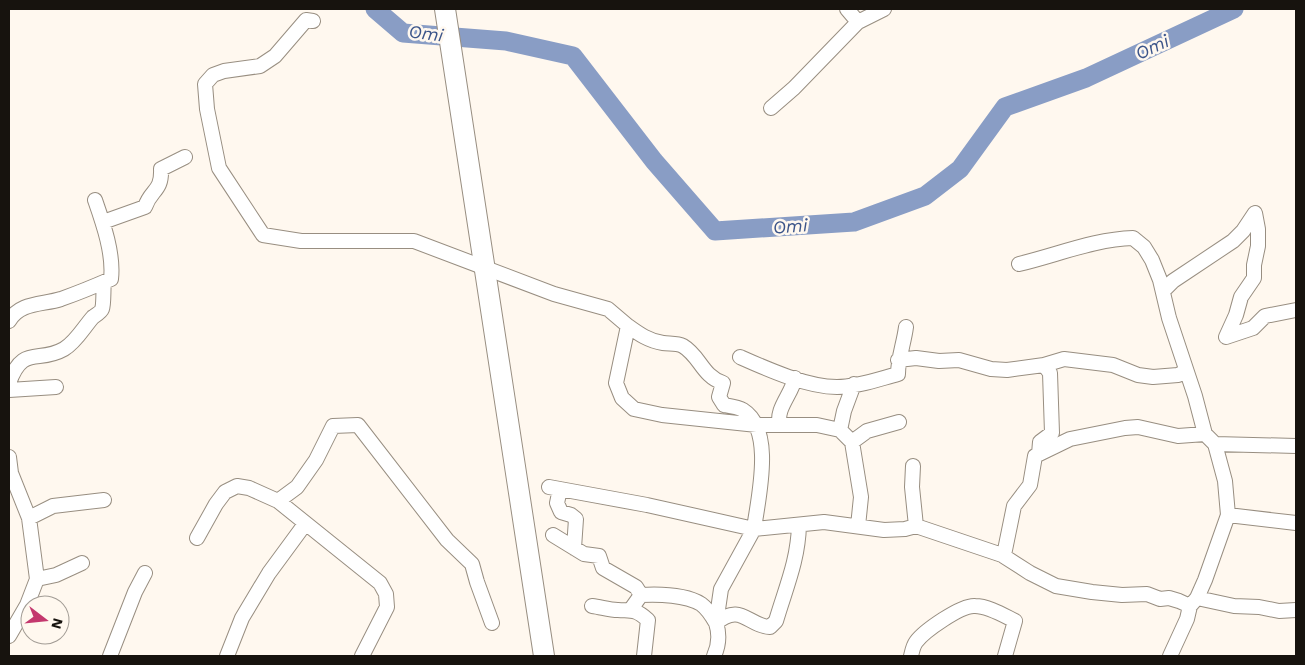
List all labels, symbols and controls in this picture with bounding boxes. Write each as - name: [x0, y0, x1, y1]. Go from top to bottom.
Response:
- water label: Omi: [407, 20, 446, 46]
- water label: Omi: [1132, 30, 1173, 64]
- water label: Omi: [772, 214, 809, 238]
- north arrow: [20, 595, 70, 645]
- text: N: [48, 616, 67, 631]

